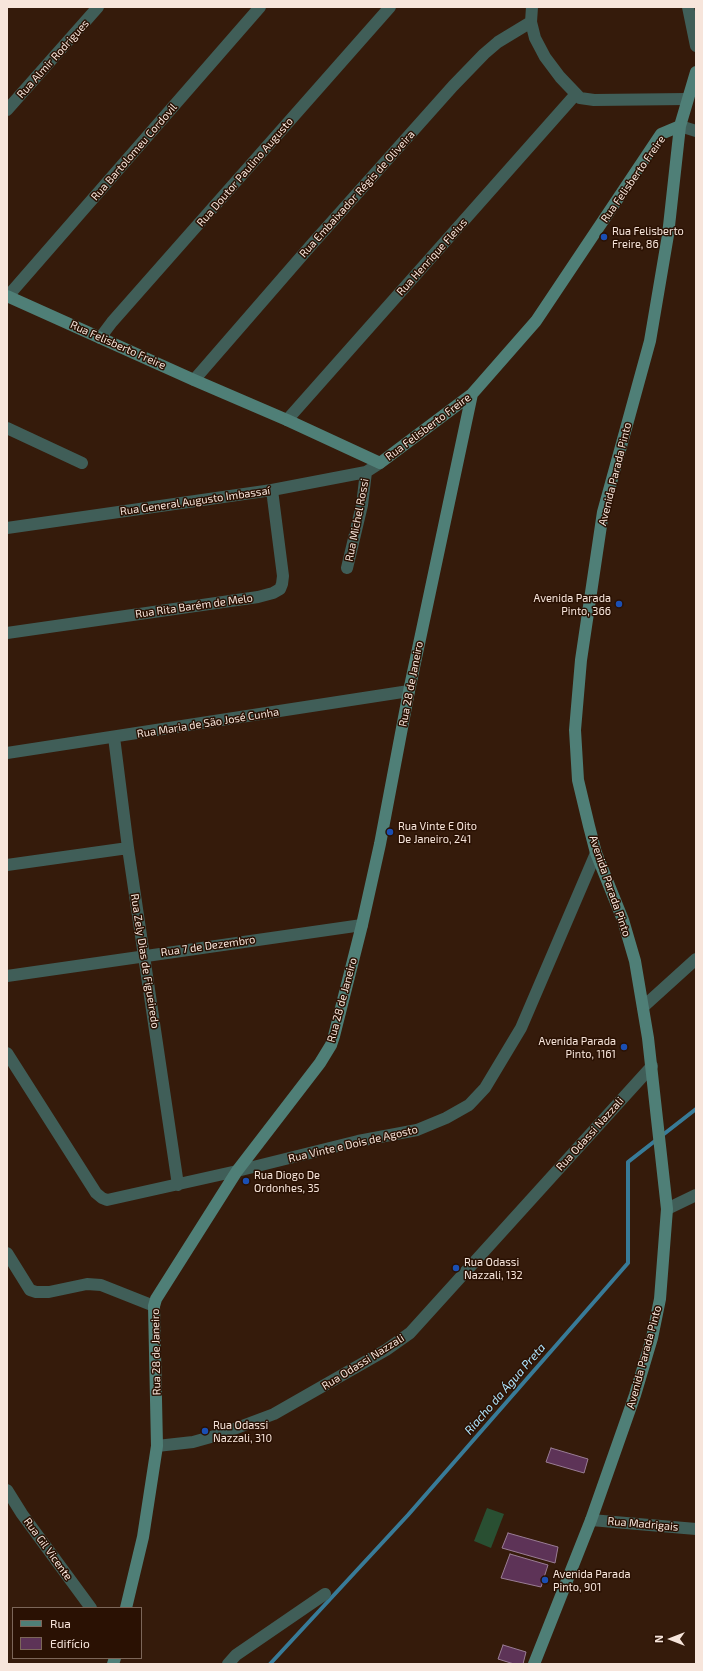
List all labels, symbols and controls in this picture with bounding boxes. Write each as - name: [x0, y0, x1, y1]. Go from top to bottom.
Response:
- street label: Rua Almir Rodrigues: [14, 17, 92, 101]
- street label: Rua Bartolomeu Cordovil: [88, 101, 180, 203]
- street label: Rua Doutor Paulino Augusto: [194, 115, 296, 229]
- street label: Rua Embaixador Régis de Oliveira: [297, 128, 417, 260]
- street label: Rua Felisberto Freire: [598, 133, 668, 225]
- street label: Rua Henrique Fleius: [394, 216, 470, 298]
- place label: Rua Felisberto Freire, 86: [612, 224, 684, 250]
- marker: Rua Felisberto Freire, 86: [599, 232, 609, 242]
- street label: Rua Felisberto Freire: [68, 318, 168, 372]
- street label: Rua Felisberto Freire: [383, 391, 473, 463]
- street label: Avenida Parada Pinto: [596, 421, 634, 527]
- street label: Rua Michel Rossi: [342, 477, 372, 563]
- street label: Rua General Augusto Imbassaí: [119, 484, 271, 518]
- street label: Rua Rita Barém de Melo: [134, 591, 254, 621]
- place label: Avenida Parada Pinto, 366: [534, 591, 611, 617]
- marker: Avenida Parada Pinto, 366: [614, 599, 624, 609]
- street label: Rua 28 de Janeiro: [396, 640, 426, 728]
- street label: Rua Maria de São José Cunha: [136, 705, 280, 741]
- place label: Rua Vinte E Oito De Janeiro, 241: [398, 819, 477, 845]
- marker: Rua Vinte E Oito De Janeiro, 241: [385, 827, 395, 837]
- street label: Avenida Parada Pinto: [587, 834, 633, 938]
- street label: Rua Zely Dias de Figueiredo: [128, 893, 162, 1029]
- street label: Rua 7 de Dezembro: [160, 933, 256, 959]
- street label: Rua 28 de Janeiro: [324, 956, 360, 1044]
- place label: Avenida Parada Pinto, 1161: [539, 1034, 616, 1060]
- marker: Avenida Parada Pinto, 1161: [619, 1042, 629, 1052]
- street label: Rua Odassi Nazzali: [553, 1094, 627, 1174]
- street label: Rua Vinte e Dois de Agosto: [287, 1123, 419, 1165]
- place label: Rua Diogo De Ordonhes, 35: [254, 1168, 320, 1194]
- marker: Rua Diogo De Ordonhes, 35: [241, 1176, 251, 1186]
- place label: Rua Odassi Nazzali, 132: [464, 1255, 523, 1281]
- marker: Rua Odassi Nazzali, 132: [451, 1263, 461, 1273]
- street label: Avenida Parada Pinto: [624, 1304, 664, 1410]
- street label: Rua 28 de Janeiro: [149, 1308, 163, 1396]
- street label: Rua Odassi Nazzali: [319, 1331, 407, 1393]
- water label: Riacho da Água Preta: [461, 1340, 549, 1438]
- place label: Rua Odassi Nazzali, 310: [213, 1418, 272, 1444]
- marker: Rua Odassi Nazzali, 310: [200, 1426, 210, 1436]
- street label: Rua Madrigais: [607, 1514, 679, 1534]
- street label: Rua Gil Vicente: [21, 1515, 75, 1583]
- place label: Avenida Parada Pinto, 901: [553, 1567, 630, 1593]
- marker: Avenida Parada Pinto, 901: [540, 1575, 550, 1585]
- legend: [12, 1607, 142, 1659]
- text: Rua: [50, 1616, 71, 1630]
- north arrow: [651, 1619, 691, 1659]
- text: N: [652, 1635, 665, 1643]
- text: Edifício: [50, 1636, 90, 1650]

